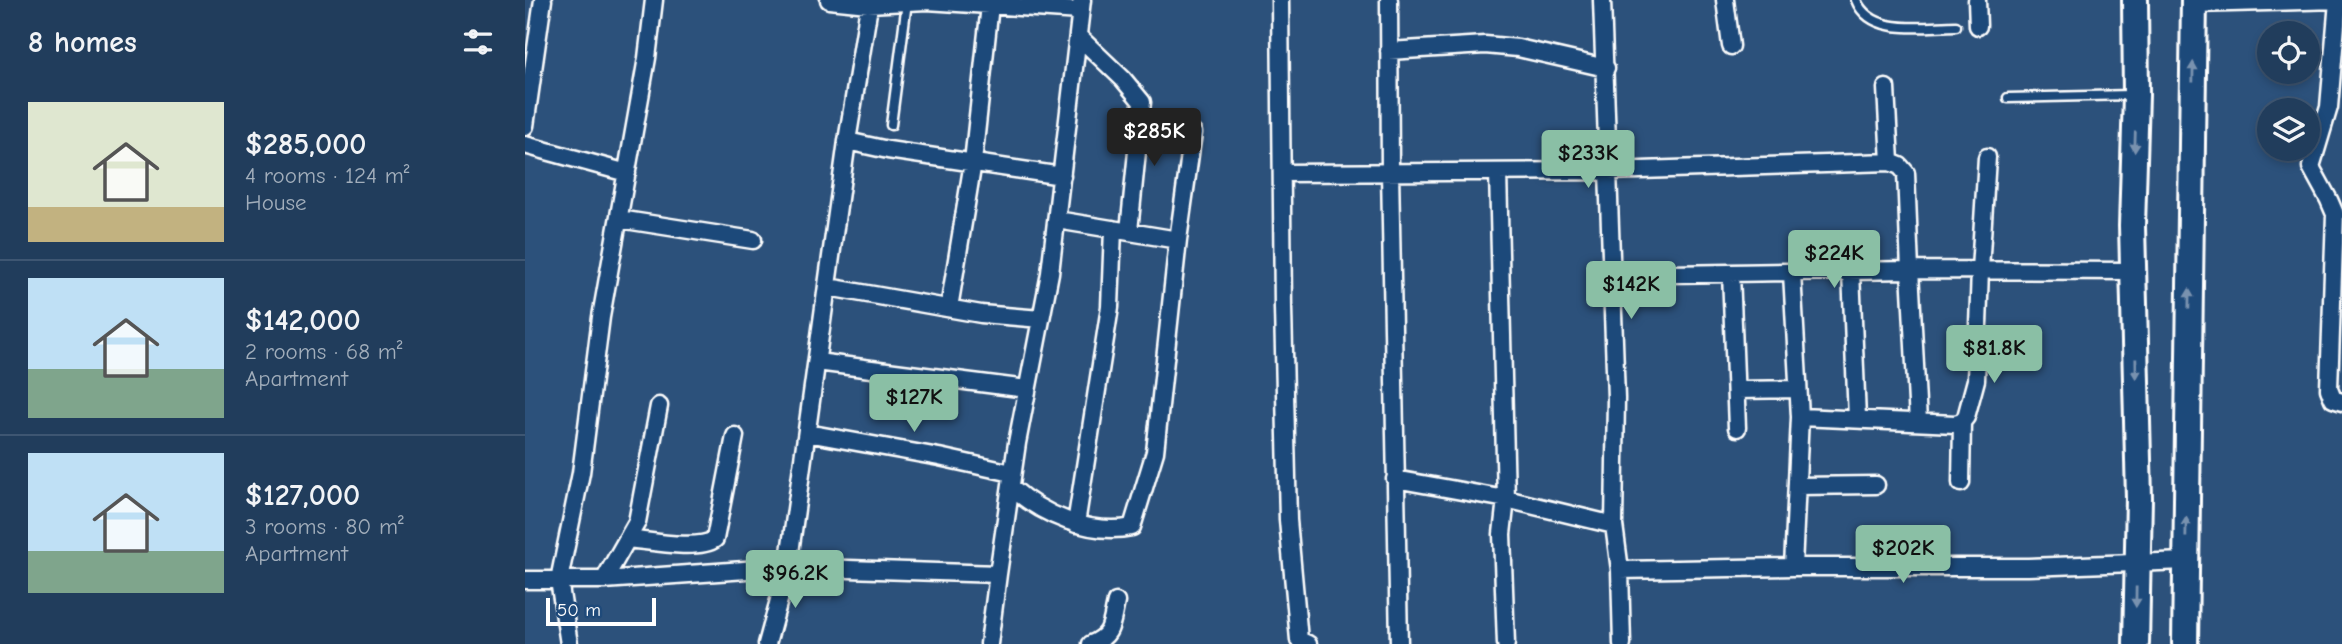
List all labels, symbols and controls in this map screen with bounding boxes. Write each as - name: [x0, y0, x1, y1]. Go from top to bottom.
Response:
- map controls: [2257, 21, 2320, 161]
- button: locate: [2257, 21, 2320, 84]
- icon: filters: [459, 23, 497, 61]
- text: 8 homes: [28, 25, 137, 60]
- one-way arrow: [2187, 61, 2199, 83]
- button: layers: [2257, 98, 2320, 161]
- pin: $285K: [1105, 108, 1203, 168]
- text: $285K: [1123, 117, 1185, 144]
- text: $285,000: [245, 127, 367, 162]
- icon: home: [84, 130, 168, 214]
- pin: $233K: [1539, 130, 1637, 190]
- one-way arrow: [2129, 131, 2141, 153]
- text: $233K: [1558, 139, 1618, 166]
- text: 4 rooms · 124 m²: [245, 162, 409, 189]
- text: House: [245, 189, 307, 216]
- pin: $224K: [1785, 230, 1883, 290]
- text: $224K: [1804, 239, 1864, 266]
- pin: $142K: [1582, 262, 1680, 321]
- text: $142K: [1602, 270, 1660, 297]
- one-way arrow: [2183, 288, 2195, 310]
- text: $142,000: [245, 303, 361, 338]
- icon: home: [84, 306, 168, 390]
- pin: $81.8K: [1937, 326, 2051, 385]
- text: $81.8K: [1962, 334, 2026, 361]
- text: 2 rooms · 68 m²: [245, 338, 403, 365]
- one-way arrow: [2130, 358, 2141, 380]
- text: Apartment: [245, 365, 348, 392]
- pin: $127K: [865, 374, 963, 434]
- text: $127K: [885, 383, 943, 410]
- text: $127,000: [245, 478, 360, 513]
- icon: home: [84, 481, 168, 565]
- text: 3 rooms · 80 m²: [245, 513, 404, 540]
- one-way arrow: [2181, 516, 2192, 538]
- pin: $202K: [1854, 526, 1952, 585]
- text: $202K: [1872, 534, 1934, 561]
- text: Apartment: [245, 540, 348, 567]
- pin: $96.2K: [738, 550, 852, 610]
- text: $96.2K: [762, 559, 828, 586]
- one-way arrow: [2130, 586, 2142, 608]
- scale bar: [546, 595, 656, 627]
- text: 50 m: [557, 599, 601, 621]

